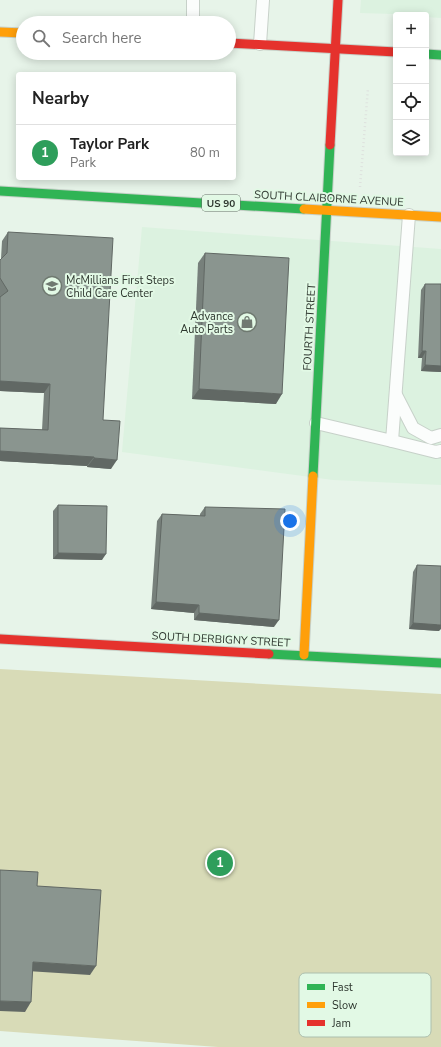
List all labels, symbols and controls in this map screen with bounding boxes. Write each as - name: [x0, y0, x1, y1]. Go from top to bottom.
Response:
- map controls: [393, 12, 429, 156]
- button: +: [393, 12, 429, 48]
- search box: [16, 16, 236, 60]
- icon: search: [30, 27, 52, 49]
- text: Search here: [62, 28, 142, 48]
- button: −: [393, 48, 429, 84]
- button: locate: [393, 84, 429, 120]
- text: Nearby: [32, 87, 89, 110]
- button: layers: [393, 120, 429, 156]
- text: Taylor Park: [70, 134, 149, 154]
- text: 1: [41, 144, 49, 162]
- text: 80 m: [190, 144, 220, 162]
- text: Park: [70, 154, 96, 172]
- street label: SOUTH CLAIBORNE AVENUE: [254, 187, 404, 210]
- road number: US 90: [202, 195, 240, 211]
- place label: McMillians First Steps Child Care Center: [66, 273, 174, 301]
- school or university icon: McMillians First Steps Child Care Center: [41, 275, 63, 297]
- street label: FOURTH STREET: [300, 283, 319, 371]
- place label: Advance Auto Parts: [180, 309, 233, 337]
- shop icon: Advance Auto Parts: [236, 311, 258, 333]
- your location: [280, 511, 300, 531]
- street label: SOUTH DERBIGNY STREET: [151, 628, 291, 651]
- pin: 1: [207, 848, 233, 878]
- legend: [299, 973, 431, 1037]
- text: Fast: [332, 980, 353, 995]
- text: Slow: [332, 998, 357, 1013]
- text: Jam: [331, 1016, 351, 1031]

